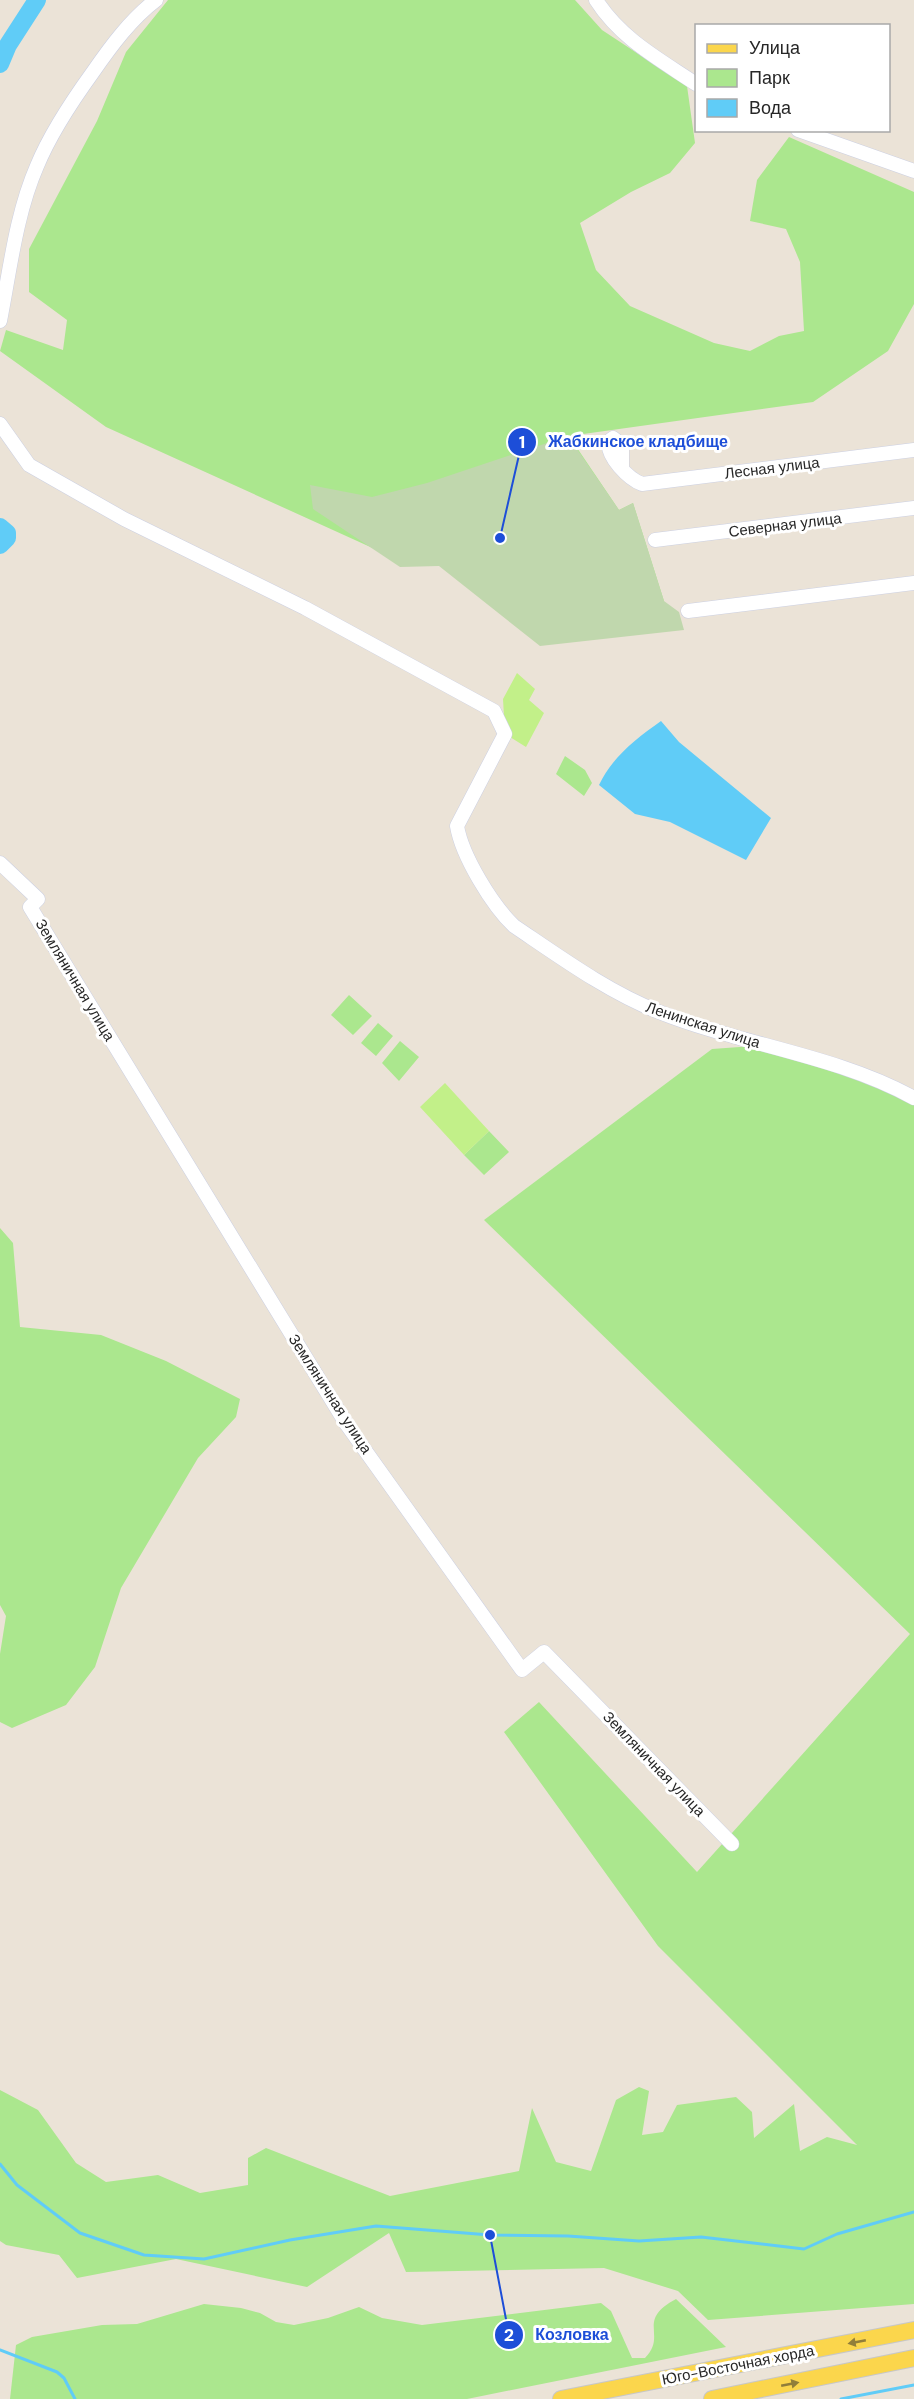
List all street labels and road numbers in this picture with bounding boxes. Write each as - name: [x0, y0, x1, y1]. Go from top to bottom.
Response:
- street label: Лесная улица: [723, 452, 821, 484]
- street label: Северная улица: [727, 508, 843, 542]
- street label: Земляничная улица: [31, 915, 120, 1045]
- street label: Ленинская улица: [643, 997, 763, 1053]
- street label: Земляничная улица: [284, 1330, 377, 1458]
- street label: Земляничная улица: [599, 1707, 710, 1821]
- street label: Юго-Восточная хорда: [660, 2340, 816, 2390]

